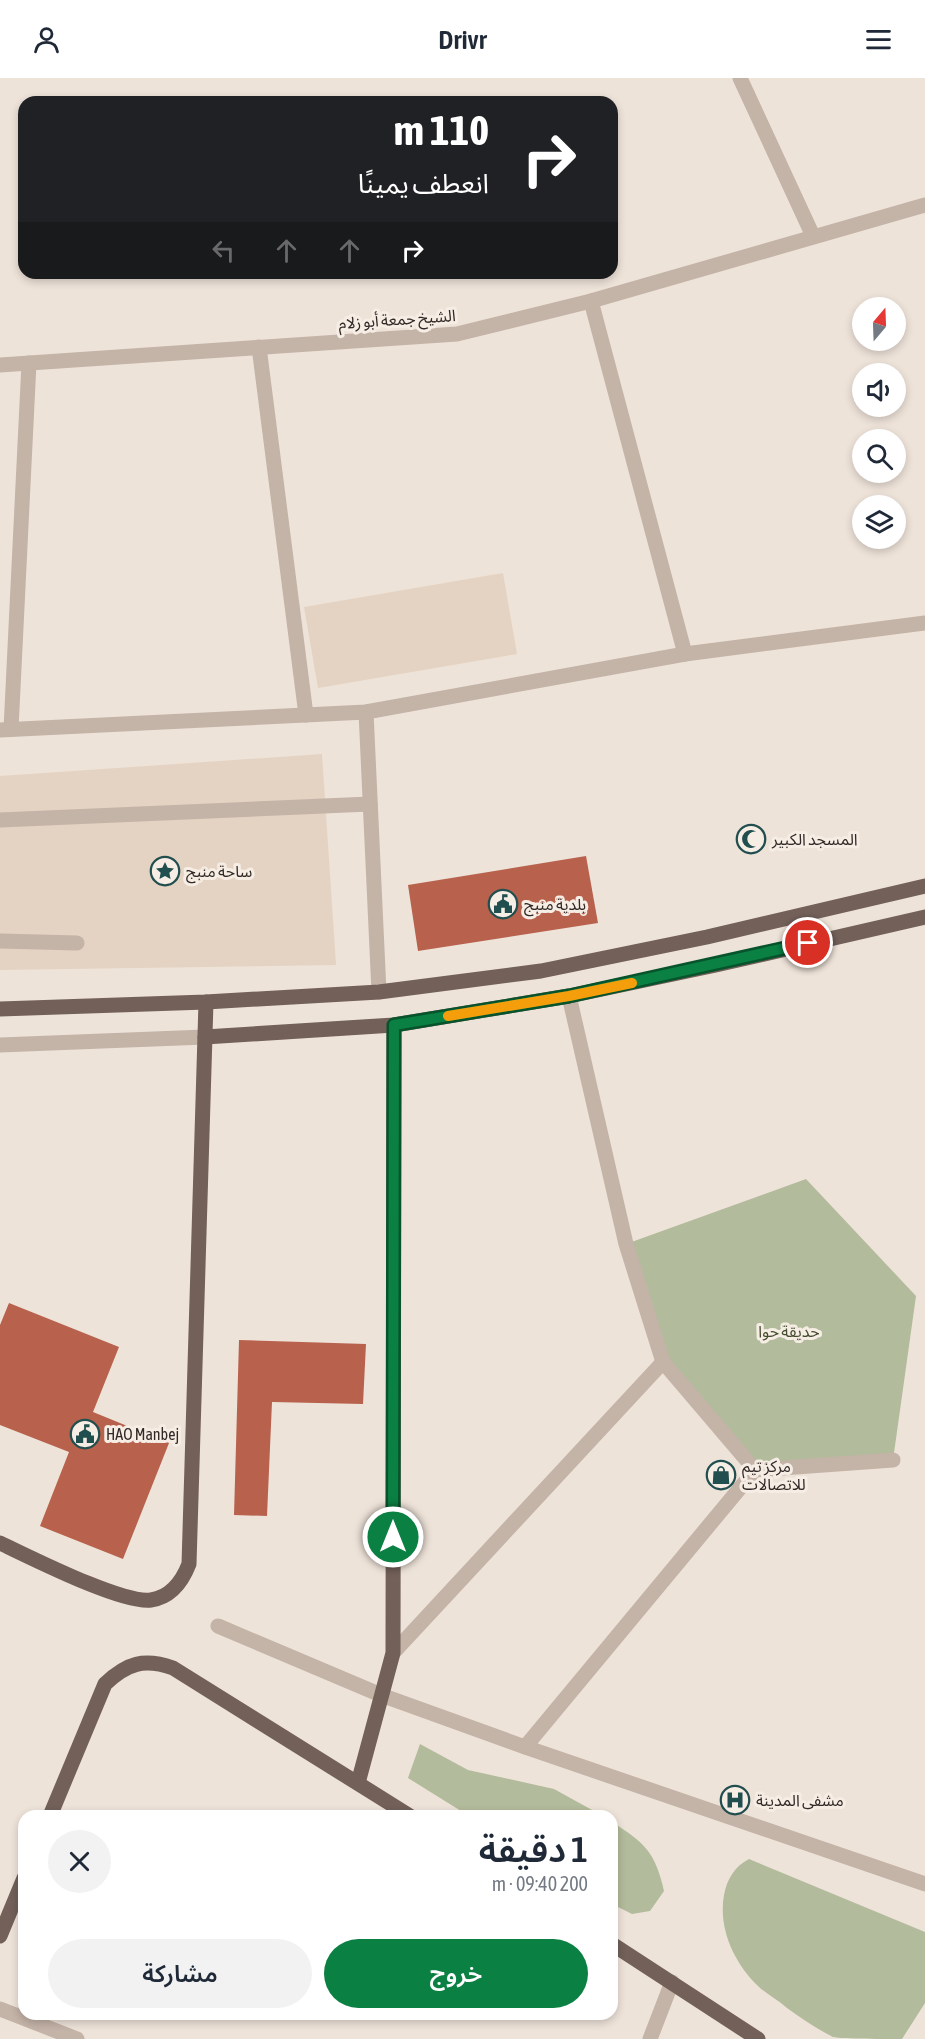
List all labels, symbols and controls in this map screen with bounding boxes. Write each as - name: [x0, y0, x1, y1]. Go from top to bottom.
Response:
- icon: person: [30, 23, 63, 56]
- icon: menu: [862, 23, 895, 56]
- text: Drivr: [438, 24, 487, 55]
- text: 110 m: [394, 106, 489, 154]
- icon: right: [510, 120, 588, 198]
- text: انعطف يمينًا: [358, 168, 489, 199]
- icon: left: [207, 234, 240, 267]
- icon: ahead: [270, 234, 303, 267]
- icon: ahead: [333, 234, 366, 267]
- icon: right: [396, 234, 429, 267]
- north arrow: [852, 297, 906, 351]
- map controls: [852, 297, 906, 549]
- street label: الشيخ جمعة أبو زلام: [338, 306, 456, 336]
- button: sound: [852, 363, 906, 417]
- button: search: [852, 429, 906, 483]
- button: layers: [852, 495, 906, 549]
- mosque icon: المسجد الكبير: [735, 823, 767, 855]
- place label: المسجد الكبير: [771, 830, 858, 849]
- place icon: ساحة منبج: [149, 855, 181, 887]
- place label: ساحة منبج: [186, 862, 252, 884]
- public building icon: بلدية منبج: [487, 888, 519, 920]
- place label: بلدية منبج: [524, 895, 586, 917]
- pin: [782, 917, 833, 968]
- icon: arrive: [791, 926, 824, 959]
- park label: حديقة حوا: [758, 1322, 820, 1341]
- public building icon: HAO Manbej: [69, 1418, 101, 1450]
- place label: HAO Manbej: [106, 1425, 179, 1444]
- place label: مركز تيم للاتصالات: [742, 1457, 806, 1493]
- shop icon: مركز تيم للاتصالات: [705, 1459, 737, 1491]
- position arrow: [361, 1505, 425, 1569]
- hospital icon: مشفى المدينة: [719, 1784, 751, 1816]
- place label: مشفى المدينة: [756, 1791, 844, 1810]
- text: 1 دقيقة: [479, 1828, 588, 1870]
- button: close: [48, 1830, 111, 1893]
- text: 200 m · 09:40: [492, 1872, 588, 1895]
- button: مشاركة: [48, 1939, 312, 2008]
- button: خروج: [324, 1939, 588, 2008]

